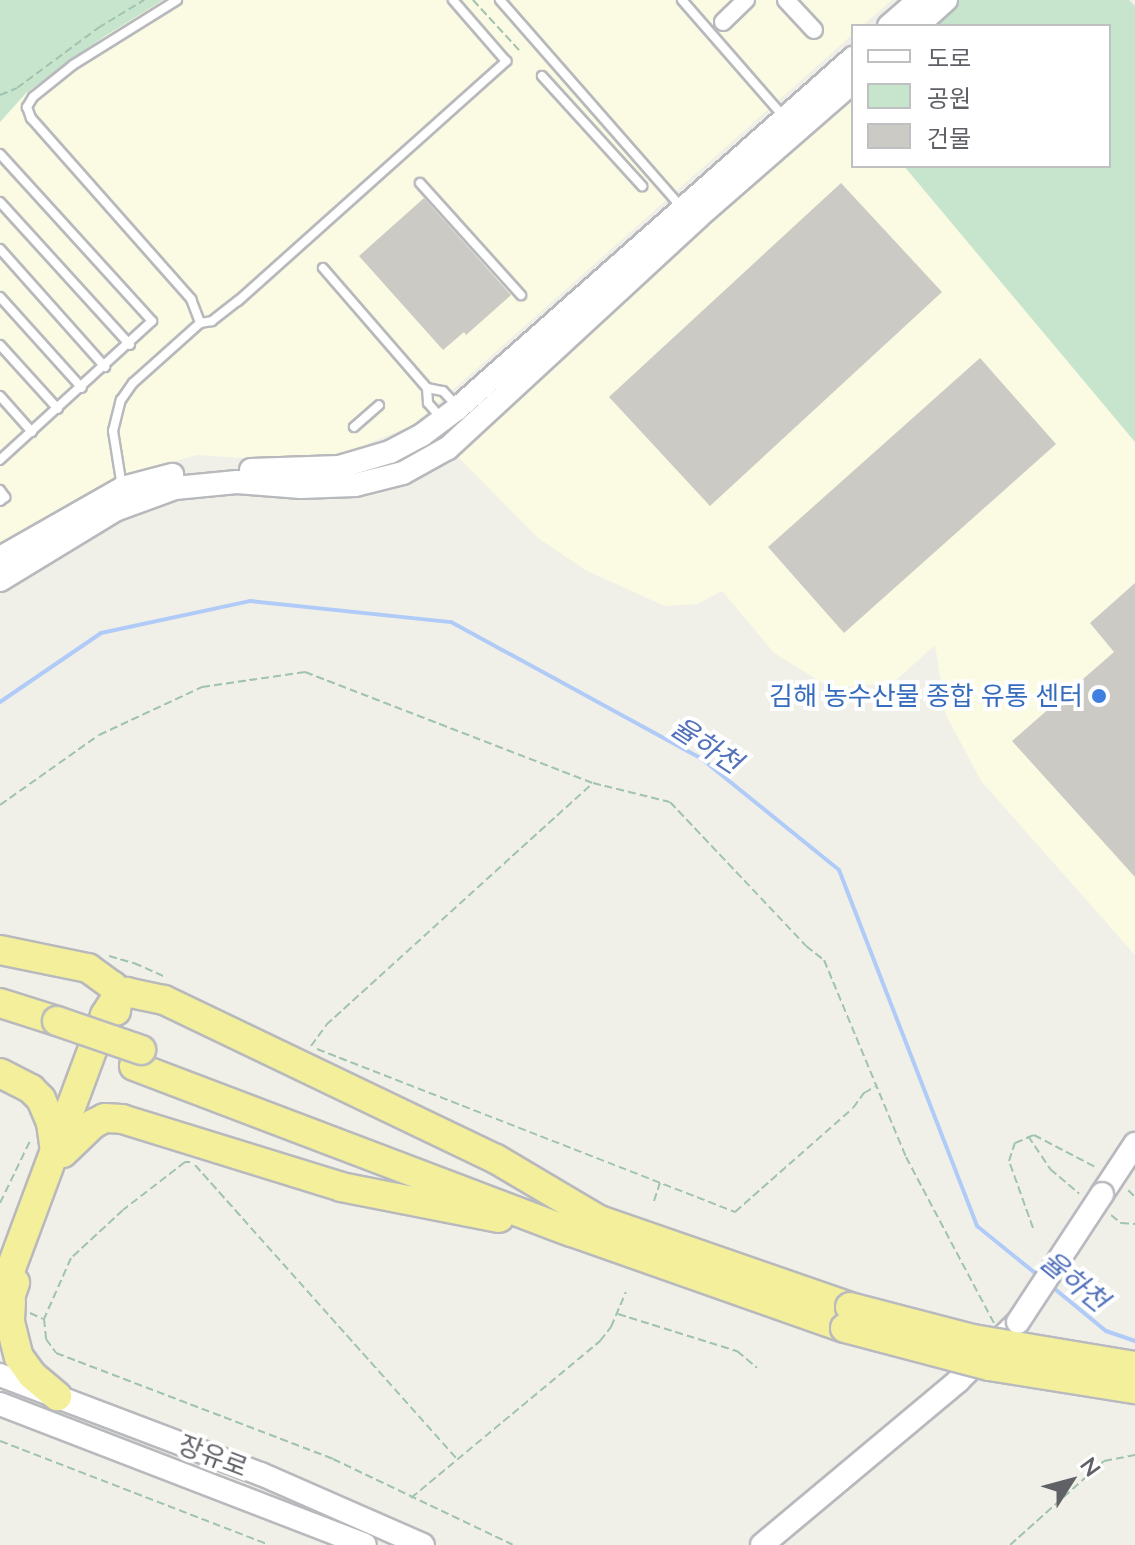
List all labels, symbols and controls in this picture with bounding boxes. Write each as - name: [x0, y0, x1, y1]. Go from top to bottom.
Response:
- legend: [851, 24, 1111, 168]
- text: 도로: [927, 43, 971, 72]
- text: 공원: [927, 83, 971, 112]
- text: 건물: [927, 123, 971, 152]
- place label: 김해 농수산물 종합 유통 센터: [769, 680, 1083, 712]
- marker: 김해 농수산물 종합 유통 센터: [1090, 687, 1108, 705]
- water label: 율하천: [665, 709, 749, 779]
- water label: 율하천: [1034, 1243, 1116, 1317]
- street label: 장유로: [174, 1429, 252, 1483]
- north arrow: [1031, 1441, 1111, 1521]
- text: N: [1075, 1452, 1107, 1481]

